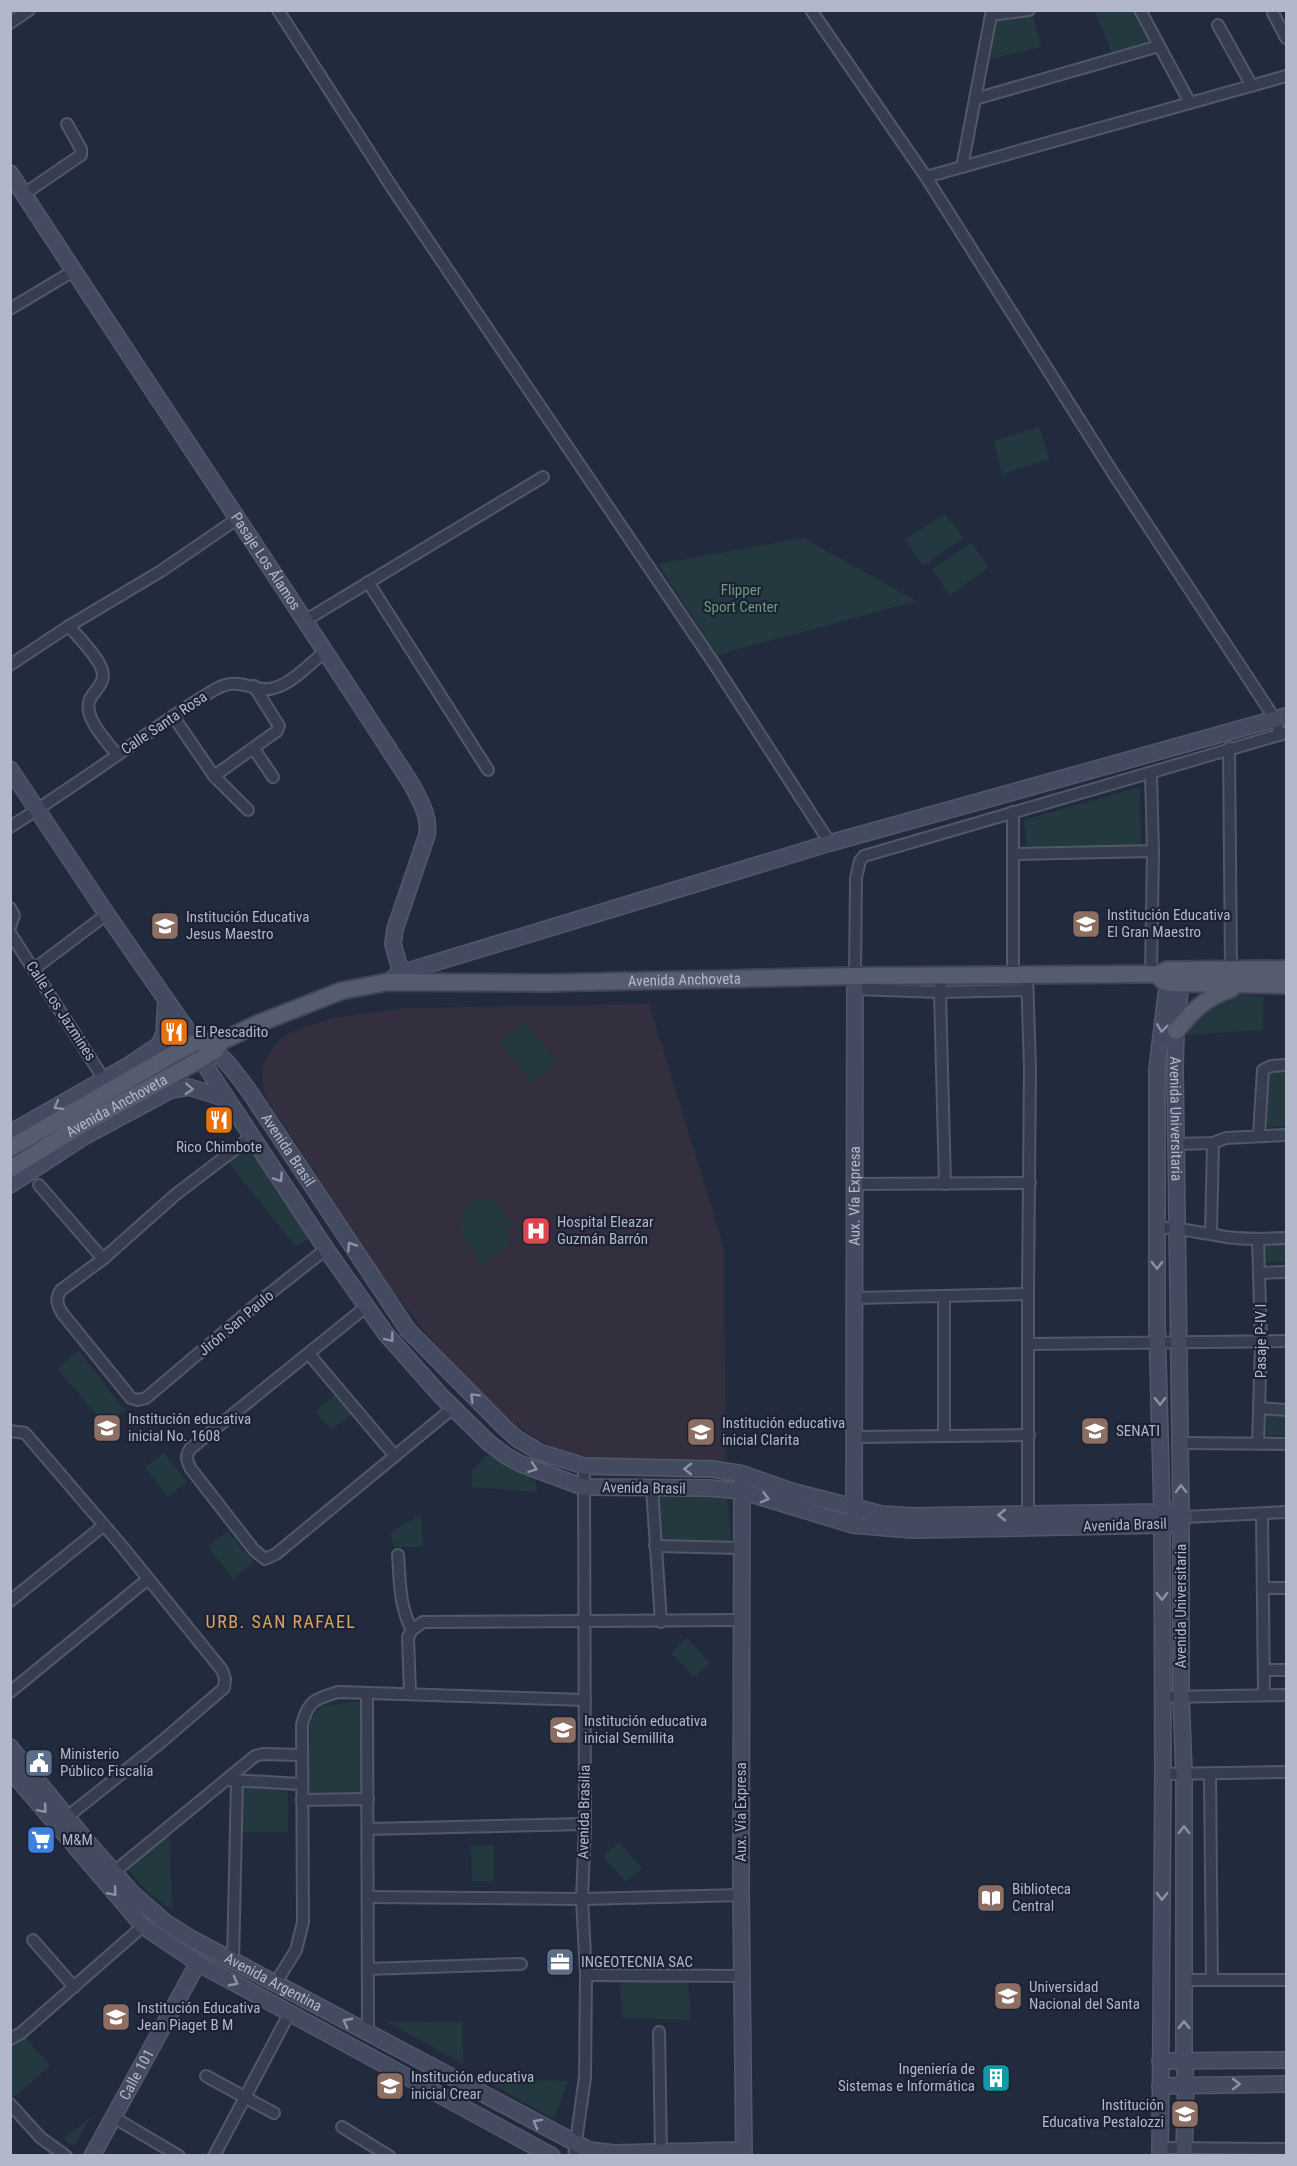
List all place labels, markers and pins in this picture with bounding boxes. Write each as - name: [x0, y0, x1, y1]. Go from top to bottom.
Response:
- place label: Institución Educativa El Gran Maestro: [1107, 906, 1231, 941]
- place label: Institución Educativa Jesus Maestro: [186, 908, 310, 943]
- school or university icon: Institución Educativa El Gran Maestro: [1070, 908, 1102, 940]
- school or university icon: Institución Educativa Jesus Maestro: [149, 910, 181, 942]
- restaurant icon: El Pescadito: [158, 1016, 190, 1048]
- place label: El Pescadito: [195, 1023, 268, 1041]
- restaurant icon: Rico Chimbote: [203, 1104, 235, 1136]
- place label: Rico Chimbote: [176, 1138, 262, 1156]
- place label: Hospital Eleazar Guzmán Barrón: [557, 1213, 654, 1248]
- hospital icon: Hospital Eleazar Guzmán Barrón: [520, 1215, 552, 1247]
- place label: Institución educativa inicial No. 1608: [128, 1410, 251, 1445]
- school or university icon: Institución educativa inicial No. 1608: [91, 1412, 123, 1444]
- place label: Institución educativa inicial Clarita: [722, 1414, 845, 1449]
- school or university icon: SENATI: [1079, 1415, 1111, 1447]
- school or university icon: Institución educativa inicial Clarita: [685, 1416, 717, 1448]
- place label: SENATI: [1116, 1422, 1160, 1440]
- place label: Institución educativa inicial Semillita: [584, 1712, 707, 1747]
- school or university icon: Institución educativa inicial Semillita: [547, 1714, 579, 1746]
- place label: Ministerio Público Fiscalía: [60, 1745, 154, 1780]
- public building icon: Ministerio Público Fiscalía: [23, 1747, 55, 1779]
- supermarket icon: M&M: [25, 1824, 57, 1856]
- place label: M&M: [62, 1831, 93, 1849]
- place label: Biblioteca Central: [1012, 1880, 1071, 1915]
- library icon: Biblioteca Central: [975, 1882, 1007, 1914]
- office icon: INGEOTECNIA SAC: [544, 1946, 576, 1978]
- place label: INGEOTECNIA SAC: [581, 1953, 693, 1971]
- place label: Universidad Nacional del Santa: [1029, 1978, 1140, 2013]
- school or university icon: Universidad Nacional del Santa: [992, 1980, 1024, 2012]
- place label: Institución Educativa Jean Piaget B M: [137, 1999, 261, 2034]
- school or university icon: Institución Educativa Jean Piaget B M: [100, 2001, 132, 2033]
- place label: Ingeniería de Sistemas e Informática: [838, 2060, 975, 2095]
- building icon: Ingeniería de Sistemas e Informática: [980, 2062, 1012, 2094]
- place label: Institución educativa inicial Crear: [411, 2068, 534, 2103]
- school or university icon: Institución educativa inicial Crear: [374, 2070, 406, 2102]
- place label: Institución Educativa Pestalozzi: [1042, 2096, 1164, 2131]
- school or university icon: Institución Educativa Pestalozzi: [1169, 2098, 1201, 2130]

